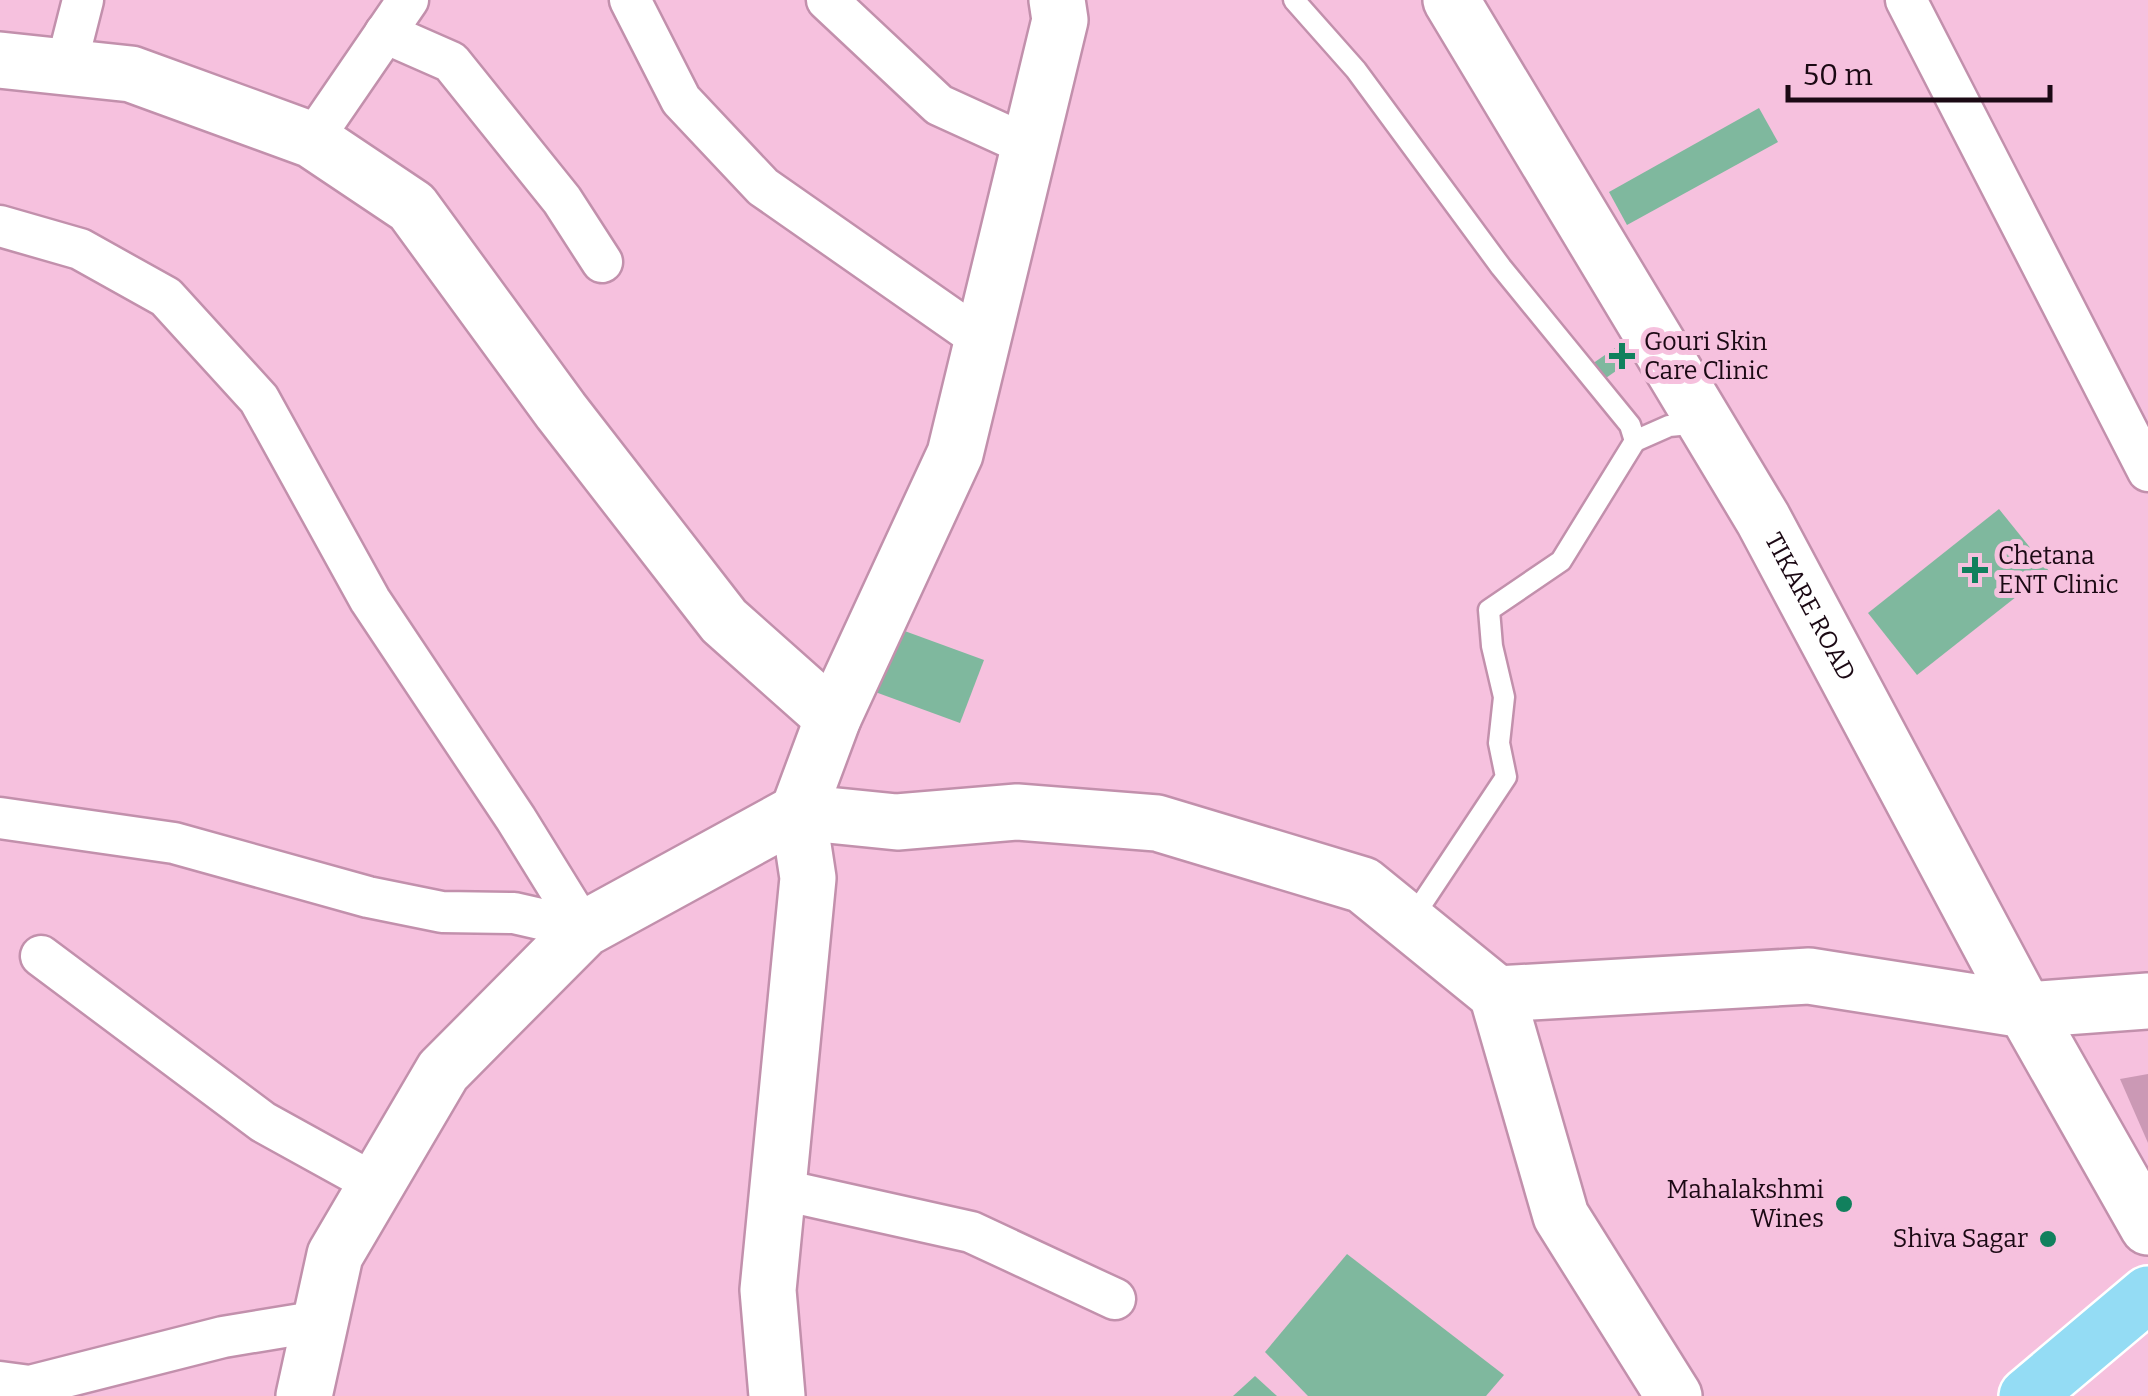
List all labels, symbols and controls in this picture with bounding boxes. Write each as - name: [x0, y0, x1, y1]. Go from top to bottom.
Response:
- scale bar: [1788, 40, 2050, 102]
- text: 50 m: [1803, 57, 1873, 93]
- place label: Gouri Skin Care Clinic: [1644, 327, 1769, 386]
- marker: Gouri Skin Care Clinic: [1609, 343, 1635, 369]
- street label: TIKARE ROAD: [1758, 528, 1861, 686]
- place label: Chetana ENT Clinic: [1998, 541, 2119, 600]
- marker: Chetana ENT Clinic: [1962, 557, 1988, 583]
- place label: Mahalakshmi Wines: [1666, 1175, 1824, 1234]
- marker: Mahalakshmi Wines: [1833, 1193, 1855, 1215]
- place label: Shiva Sagar: [1893, 1224, 2028, 1254]
- marker: Shiva Sagar: [2037, 1228, 2059, 1250]

